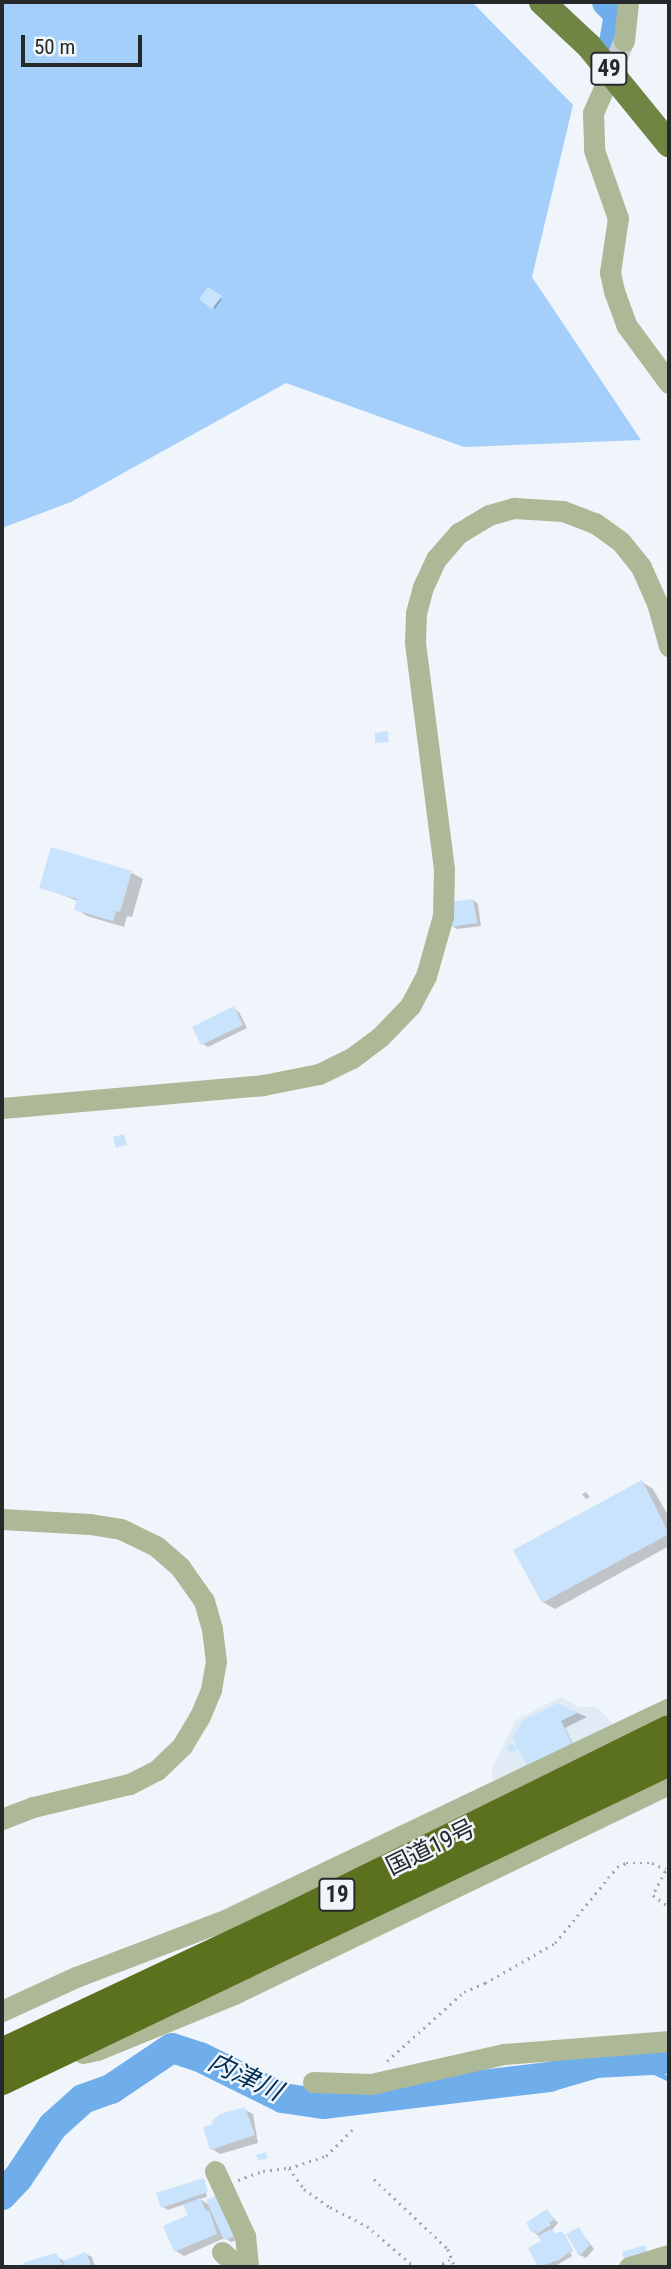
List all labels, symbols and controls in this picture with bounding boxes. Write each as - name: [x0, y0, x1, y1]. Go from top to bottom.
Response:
- scale bar: [24, 21, 145, 65]
- text: 50 m: [34, 35, 75, 59]
- road number: 49: [590, 50, 628, 88]
- street label: 国道19号: [382, 1814, 480, 1882]
- road number: 19: [318, 1876, 356, 1914]
- water label: 内津川: [203, 2046, 287, 2108]

